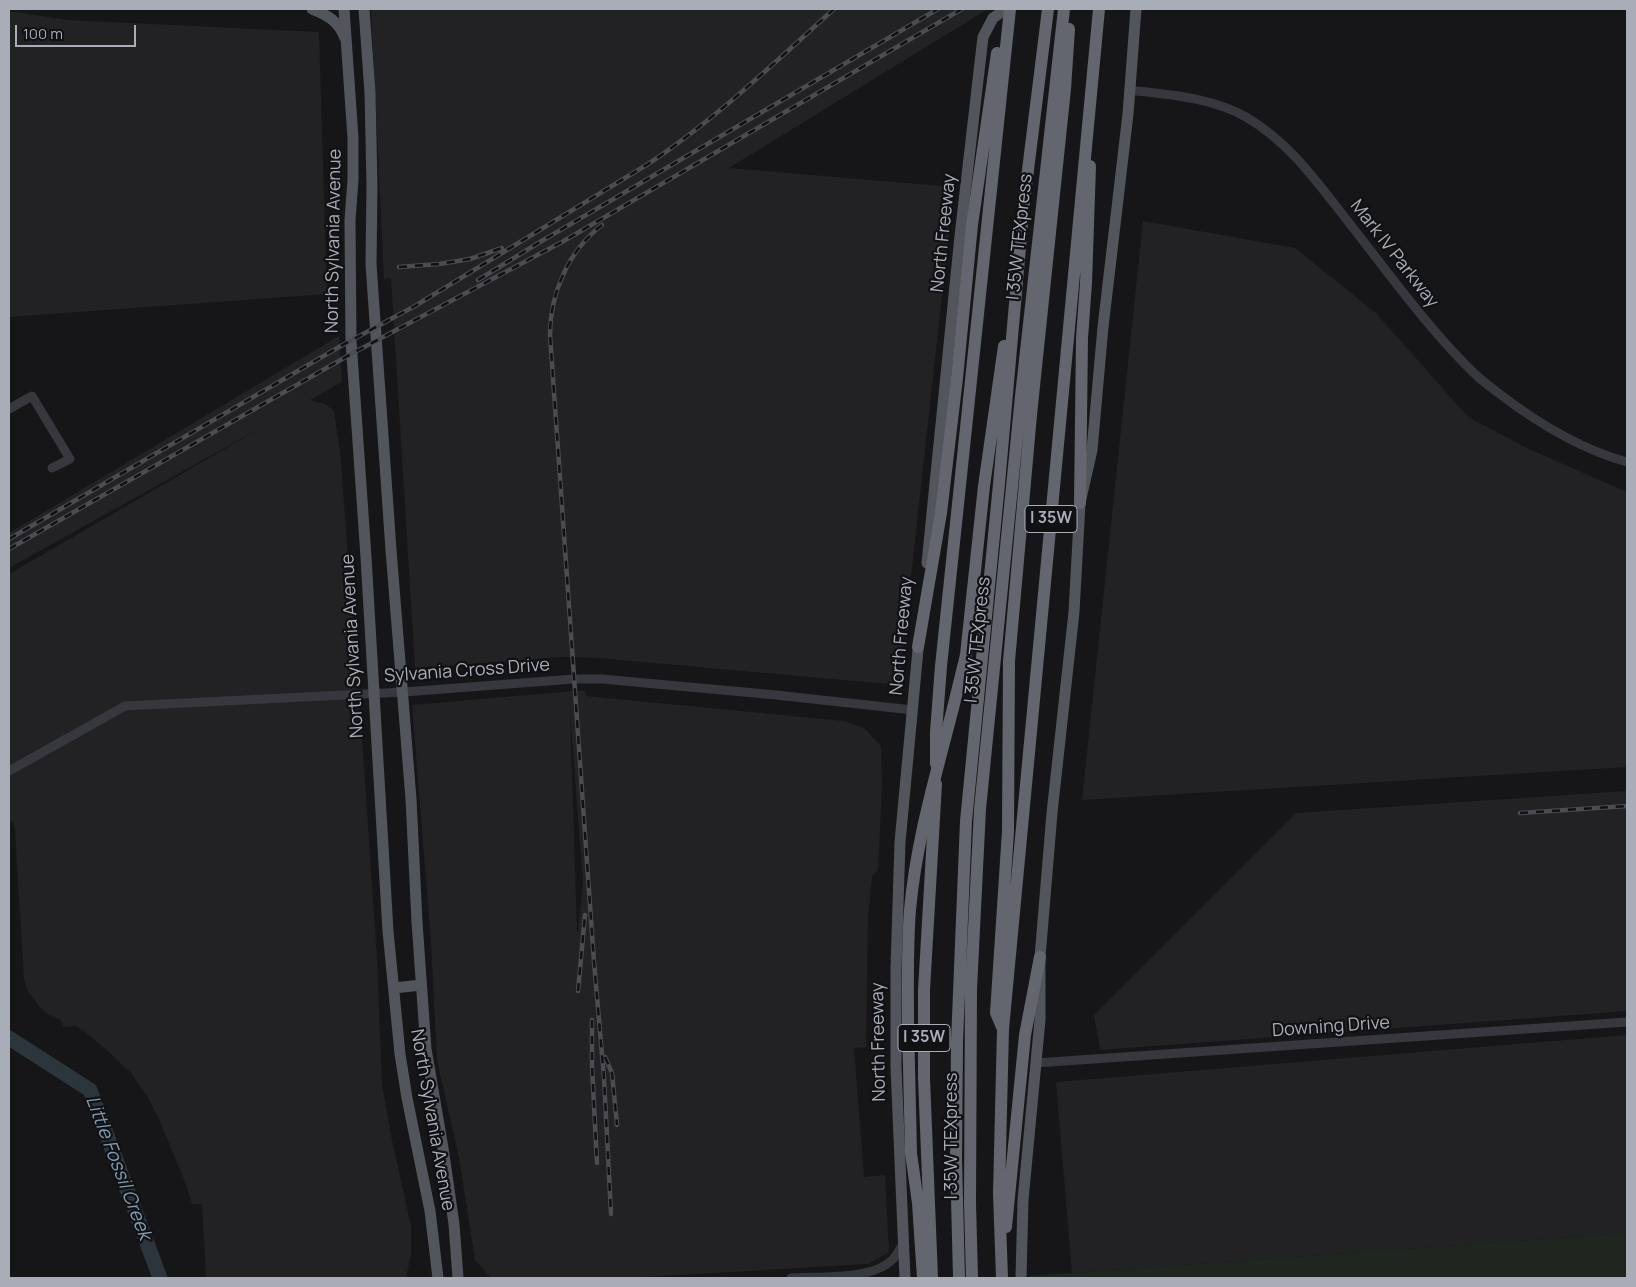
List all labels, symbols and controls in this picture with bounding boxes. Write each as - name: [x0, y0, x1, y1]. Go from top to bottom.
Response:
- scale bar: [18, 15, 139, 47]
- text: 100 m: [23, 23, 63, 44]
- street label: North Sylvania Avenue: [322, 149, 346, 333]
- street label: North Freeway: [927, 173, 961, 293]
- street label: I 35W TEXpress: [1003, 173, 1037, 301]
- street label: Mark IV Parkway: [1345, 196, 1443, 312]
- road number: I 35W: [1025, 506, 1077, 532]
- street label: North Sylvania Avenue: [337, 553, 369, 739]
- street label: North Freeway: [886, 576, 918, 696]
- street label: I 35W TEXpress: [961, 576, 995, 704]
- street label: Sylvania Cross Drive: [383, 654, 551, 688]
- street label: North Freeway: [867, 982, 891, 1102]
- street label: Downing Drive: [1271, 1012, 1391, 1042]
- road number: I 35W: [898, 1024, 950, 1052]
- street label: North Sylvania Avenue: [405, 1027, 459, 1213]
- street label: I 35W TEXpress: [941, 1073, 963, 1199]
- water label: Little Fossil Creek: [80, 1093, 156, 1243]

